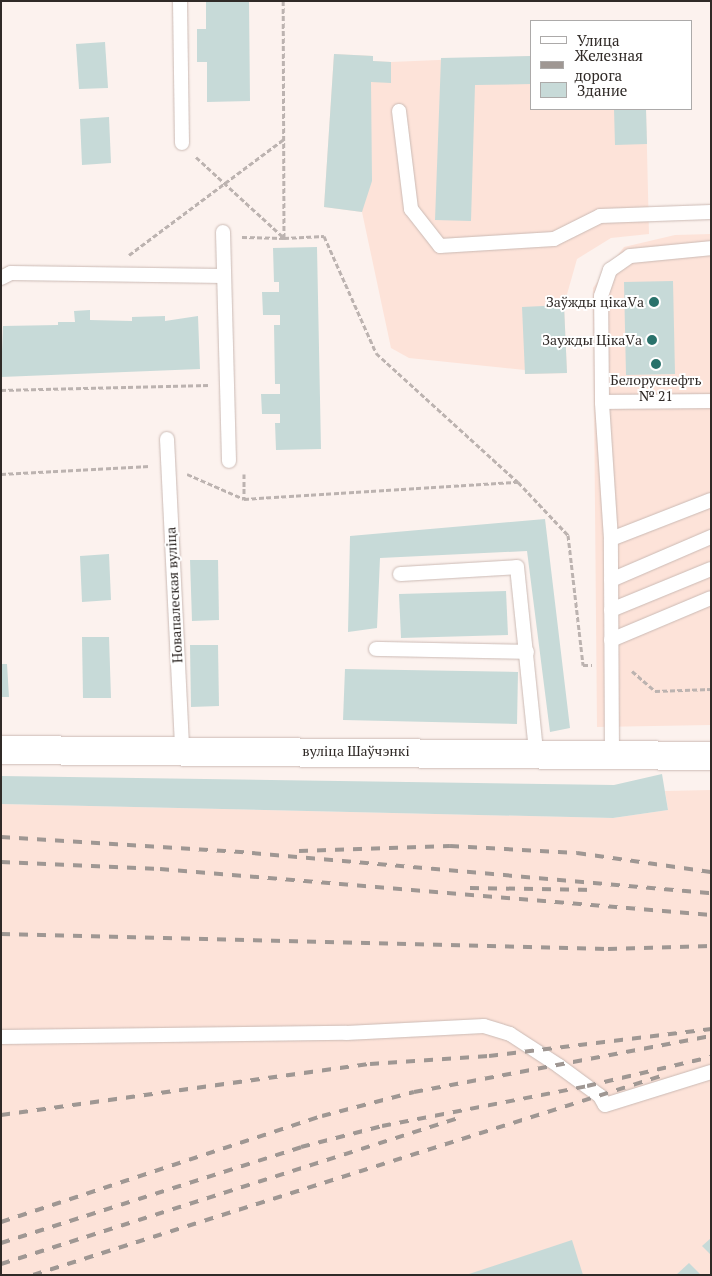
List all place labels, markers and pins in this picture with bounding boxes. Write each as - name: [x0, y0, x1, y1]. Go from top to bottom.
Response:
- place label: Заўжды цікаVа: [546, 294, 644, 310]
- marker: Заўжды цікаVа: [648, 296, 660, 308]
- place label: Заужды ЦікаVа: [542, 332, 642, 348]
- marker: Заужды ЦікаVа: [646, 334, 658, 346]
- marker: Белоруснефть № 21: [650, 358, 662, 370]
- place label: Белоруснефть № 21: [610, 372, 702, 404]

